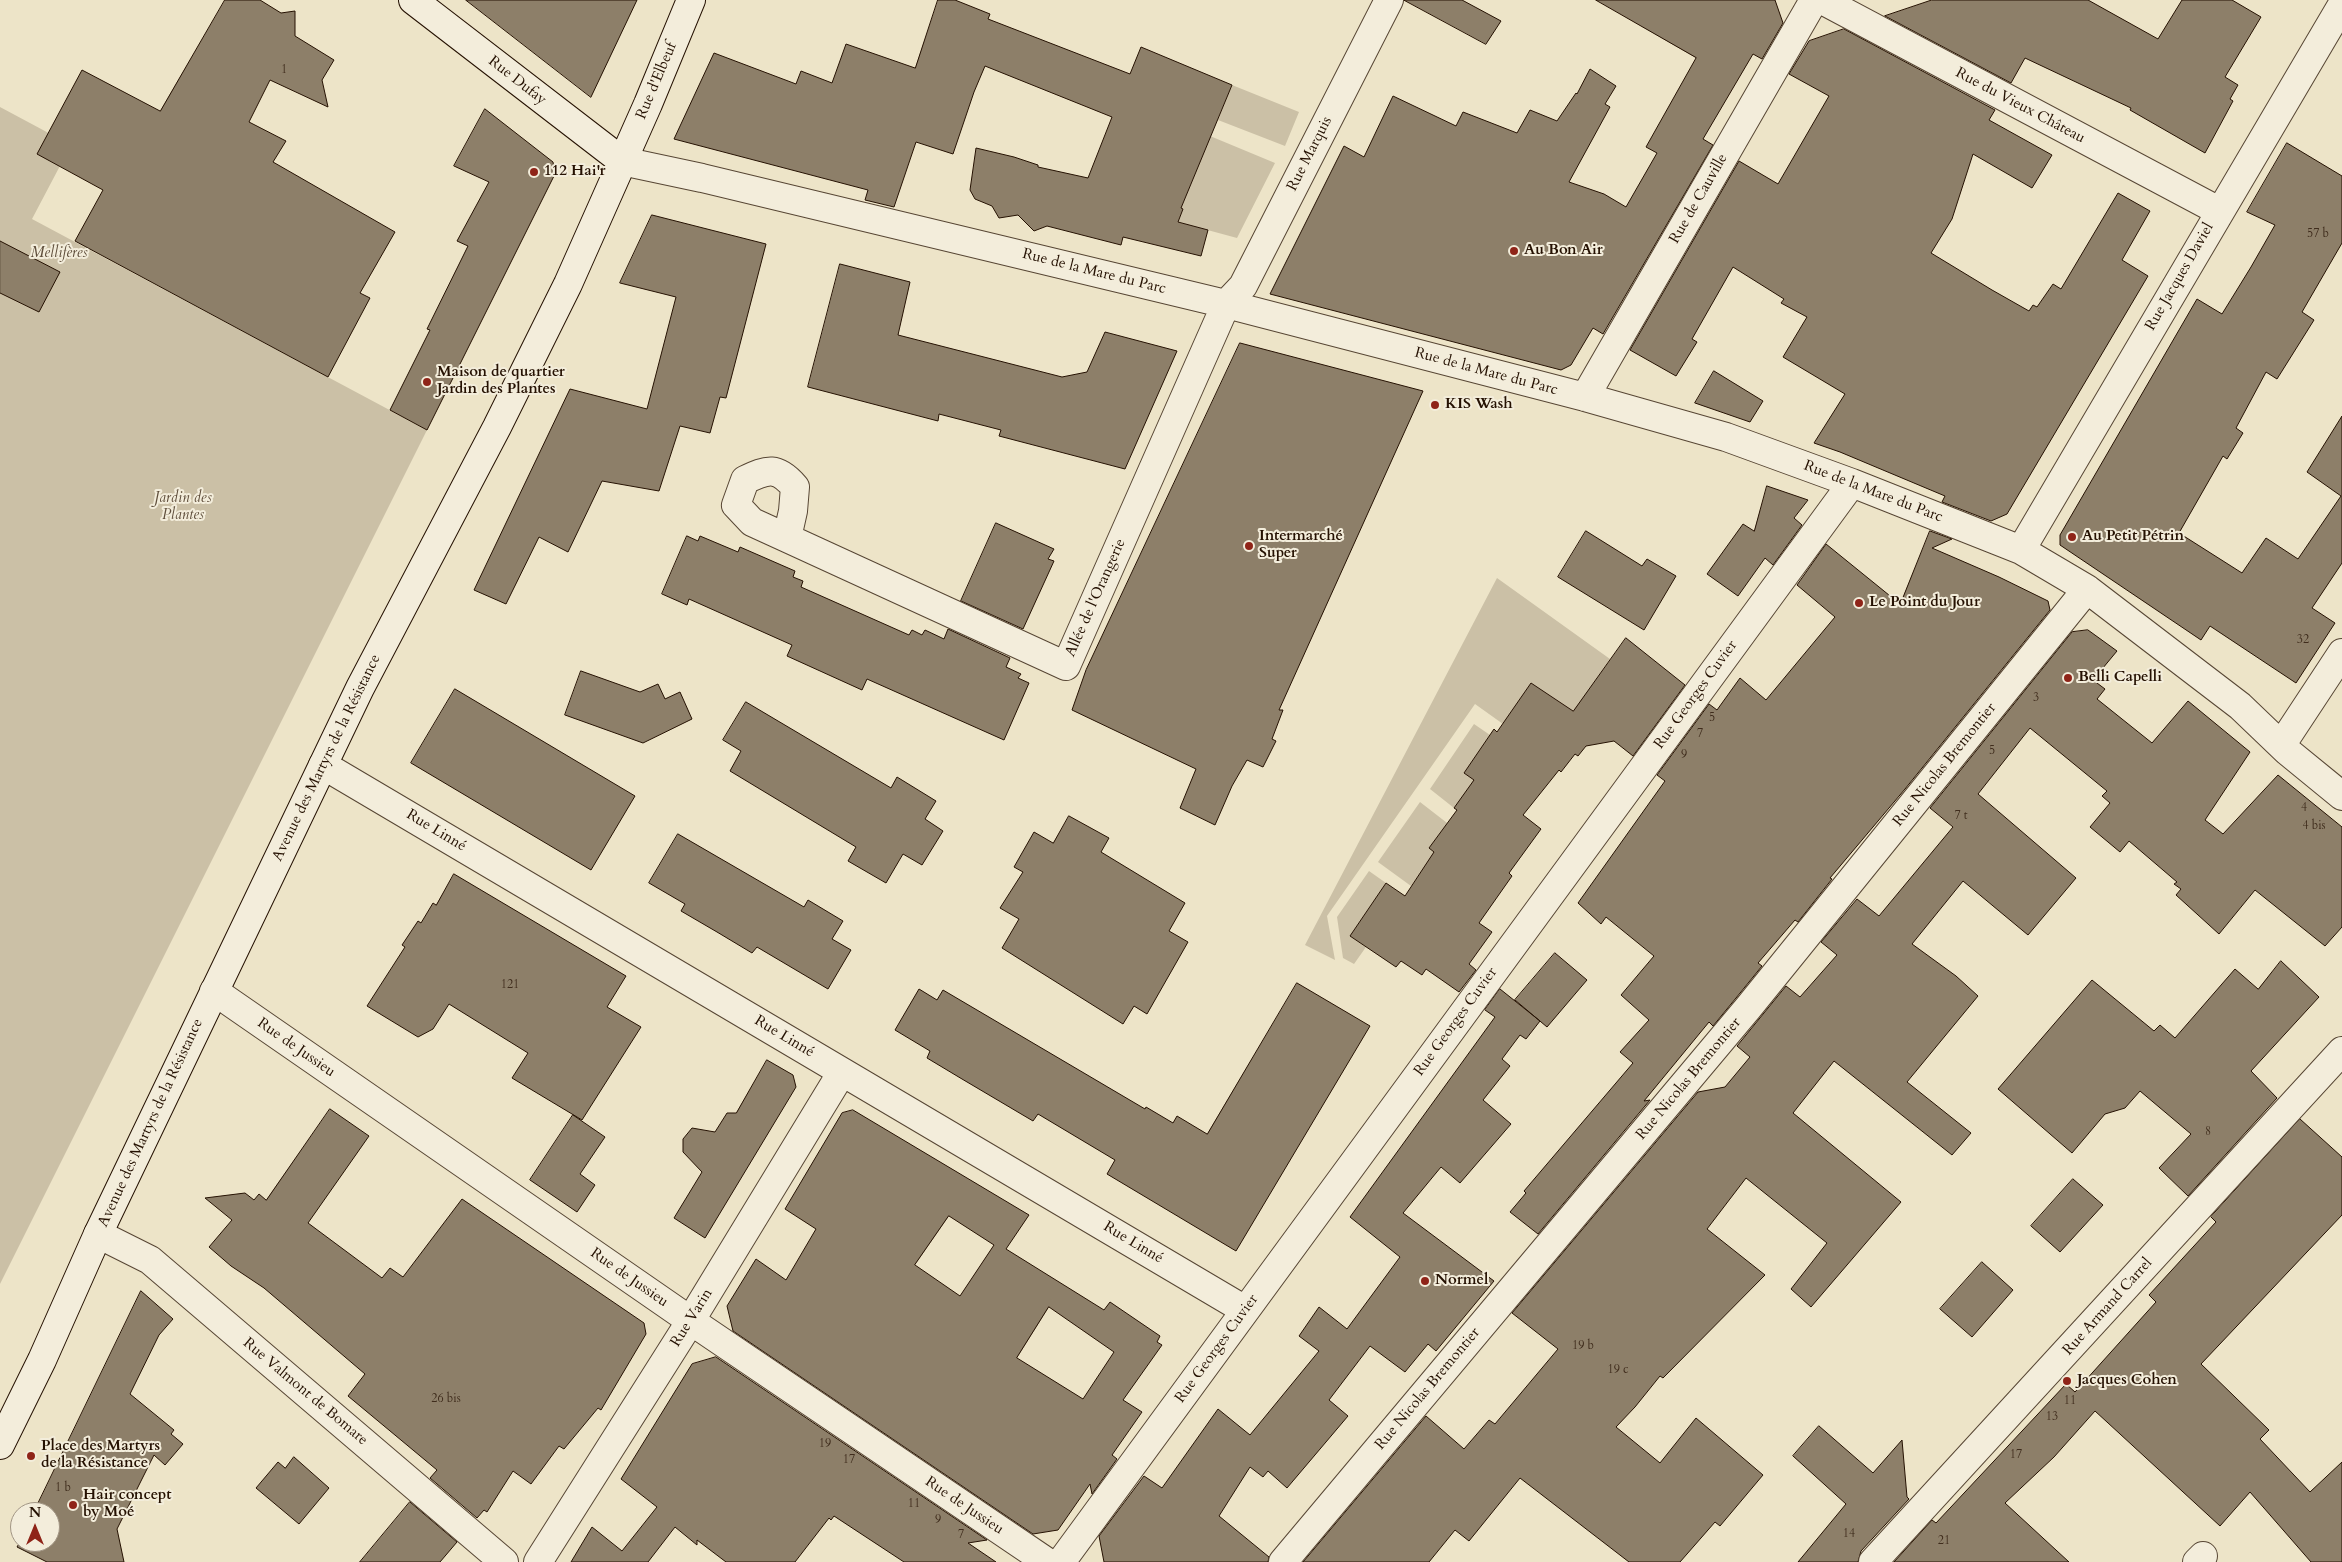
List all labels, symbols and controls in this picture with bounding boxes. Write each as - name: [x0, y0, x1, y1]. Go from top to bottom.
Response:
- street label: Rue d'Elbeuf: [633, 40, 681, 122]
- street label: Rue Dufay: [484, 53, 550, 109]
- house number: 1: [281, 63, 287, 77]
- street label: Rue du Vieux Château: [1952, 64, 2088, 148]
- street label: Rue Marquis: [1284, 114, 1336, 194]
- street label: Rue de Cauville: [1666, 151, 1732, 247]
- place label: 112 Hai'r: [544, 163, 606, 181]
- marker: 112 Hai'r: [528, 166, 540, 178]
- street label: Rue Jacques Daviel: [2142, 220, 2218, 334]
- house number: 57 b: [2307, 227, 2329, 241]
- place label: Au Bon Air: [1524, 242, 1603, 260]
- park label: Mellifères: [30, 245, 88, 263]
- street label: Rue de la Mare du Parc: [1020, 245, 1168, 299]
- marker: Au Bon Air: [1508, 245, 1520, 257]
- street label: Rue de la Mare du Parc: [1412, 344, 1560, 400]
- place label: Maison de quartier Jardin des Plantes: [437, 364, 565, 399]
- marker: Maison de quartier Jardin des Plantes: [421, 376, 433, 388]
- place label: KIS Wash: [1445, 396, 1513, 414]
- marker: KIS Wash: [1429, 399, 1441, 411]
- street label: Rue de la Mare du Parc: [1801, 457, 1945, 527]
- park label: Jardin des Plantes: [154, 490, 212, 525]
- place label: Intermarché Super: [1259, 528, 1343, 563]
- place label: Au Petit Pétrin: [2082, 528, 2184, 546]
- marker: Au Petit Pétrin: [2066, 531, 2078, 543]
- street label: Allée de l'Orangerie: [1062, 536, 1130, 660]
- marker: Intermarché Super: [1243, 540, 1255, 552]
- place label: Le Point du Jour: [1869, 594, 1980, 612]
- marker: Le Point du Jour: [1853, 597, 1865, 609]
- house number: 32: [2297, 633, 2309, 647]
- street label: Rue Georges Cuvier: [1651, 637, 1741, 753]
- street label: Avenue des Martyrs de la Résistance: [269, 652, 385, 864]
- place label: Belli Capelli: [2078, 669, 2162, 687]
- marker: Belli Capelli: [2062, 672, 2074, 684]
- house number: 3: [2033, 691, 2039, 705]
- street label: Rue Nicolas Bremontier: [1890, 700, 2000, 830]
- house number: 5: [1709, 711, 1715, 725]
- house number: 7: [1697, 727, 1703, 741]
- house number: 5: [1989, 744, 1995, 758]
- house number: 9: [1681, 748, 1687, 762]
- house number: 4: [2301, 801, 2307, 815]
- street label: Rue Linné: [403, 806, 469, 856]
- house number: 7 t: [1954, 809, 1968, 823]
- house number: 4 bis: [2302, 819, 2326, 833]
- street label: Rue Georges Cuvier: [1411, 964, 1501, 1080]
- house number: 121: [501, 978, 519, 992]
- street label: Rue Linné: [751, 1012, 817, 1062]
- street label: Rue Nicolas Bremontier: [1633, 1014, 1745, 1144]
- street label: Rue de Jussieu: [254, 1015, 338, 1081]
- street label: Avenue des Martyrs de la Résistance: [95, 1016, 207, 1230]
- house number: 8: [2205, 1125, 2211, 1139]
- street label: Rue Linné: [1100, 1218, 1166, 1268]
- street label: Rue de Jussieu: [587, 1245, 671, 1311]
- street label: Rue Armand Carrel: [2060, 1255, 2156, 1359]
- place label: Normel: [1435, 1272, 1488, 1290]
- marker: Normel: [1419, 1275, 1431, 1287]
- street label: Rue Varin: [667, 1286, 717, 1350]
- street label: Rue Georges Cuvier: [1172, 1291, 1262, 1407]
- street label: Rue Nicolas Bremontier: [1372, 1324, 1484, 1454]
- street label: Rue Valmont de Bomare: [239, 1335, 371, 1449]
- house number: 19 b: [1572, 1339, 1594, 1353]
- house number: 19 c: [1608, 1363, 1628, 1377]
- place label: Jacques Cohen: [2077, 1372, 2177, 1390]
- marker: Jacques Cohen: [2061, 1375, 2073, 1387]
- house number: 26 bis: [431, 1392, 461, 1406]
- house number: 11: [2064, 1394, 2076, 1408]
- house number: 13: [2046, 1410, 2058, 1424]
- house number: 19: [819, 1437, 831, 1451]
- place label: Place des Martyrs de la Résistance: [41, 1438, 160, 1473]
- house number: 17: [2010, 1448, 2022, 1462]
- marker: Place des Martyrs de la Résistance: [25, 1450, 37, 1462]
- house number: 17: [843, 1453, 855, 1467]
- street label: Rue de Jussieu: [921, 1473, 1007, 1539]
- house number: 1 b: [55, 1481, 71, 1495]
- place label: Hair concept by Moé: [83, 1487, 172, 1522]
- house number: 11: [908, 1497, 920, 1511]
- marker: Hair concept by Moé: [67, 1499, 79, 1511]
- north arrow: [10, 1502, 60, 1552]
- text: N: [29, 1503, 41, 1522]
- house number: 9: [935, 1513, 941, 1527]
- house number: 14: [1843, 1527, 1855, 1541]
- house number: 7: [958, 1528, 964, 1542]
- house number: 21: [1938, 1534, 1950, 1548]

